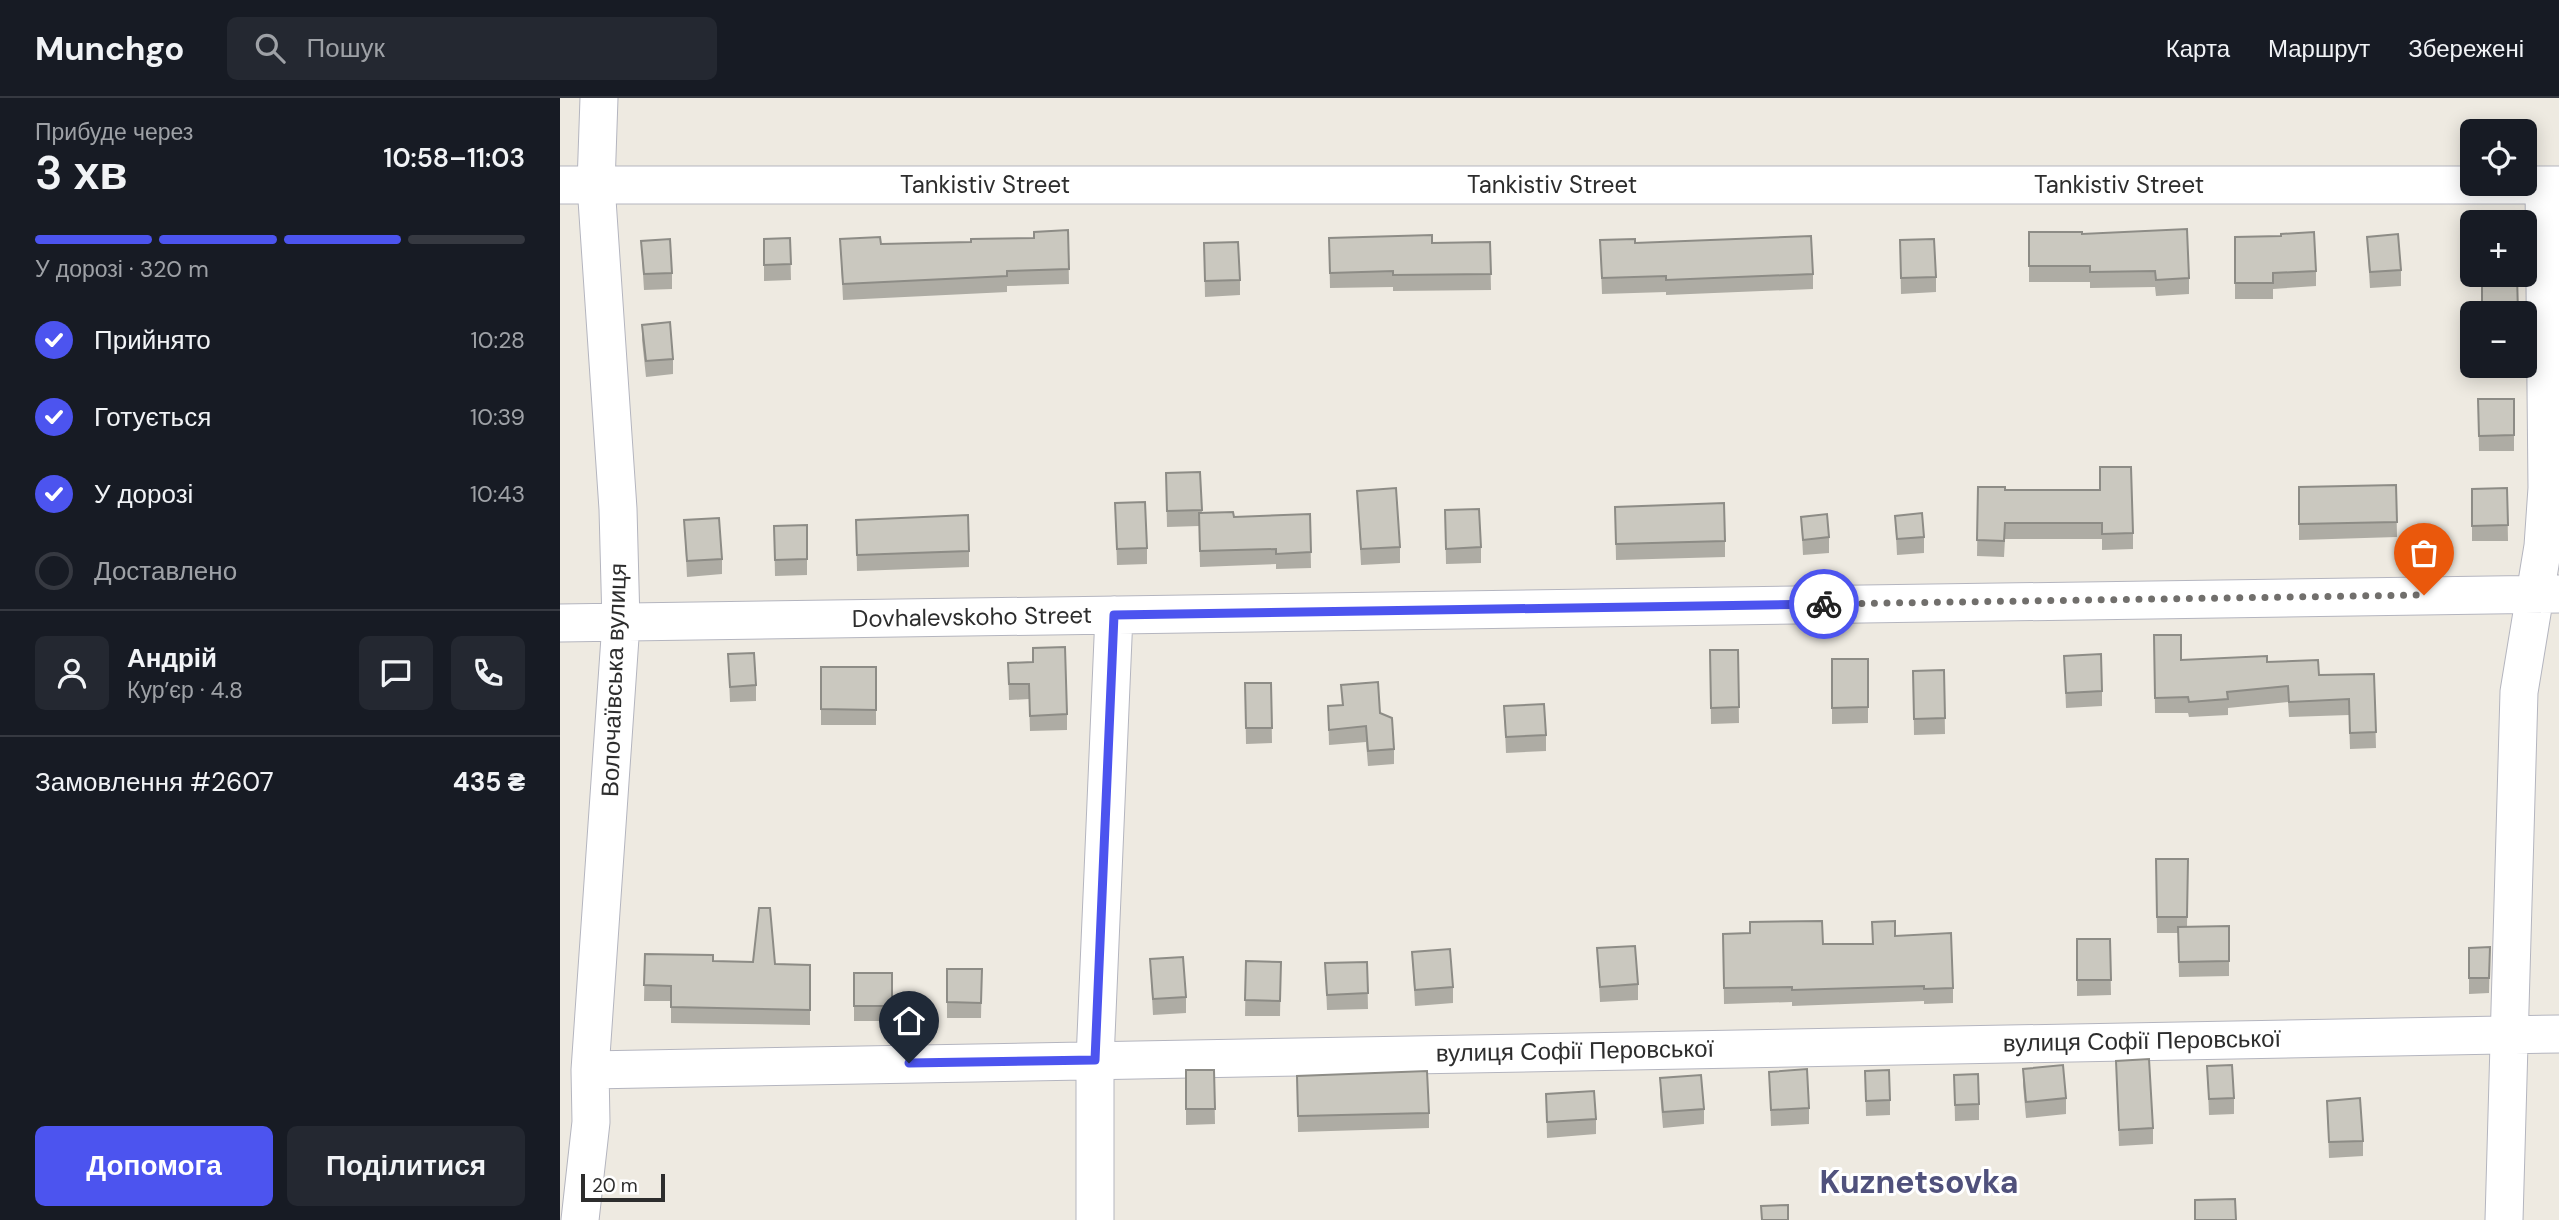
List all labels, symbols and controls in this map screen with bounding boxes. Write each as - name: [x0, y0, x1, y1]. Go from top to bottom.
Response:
- search box: [227, 17, 717, 80]
- text: Munchgo: [35, 27, 185, 70]
- icon: search: [251, 29, 289, 67]
- text: Пошук: [307, 31, 385, 65]
- text: Карта: [2166, 33, 2230, 64]
- text: Маршрут: [2268, 33, 2370, 64]
- text: Збережені: [2408, 33, 2524, 64]
- text: Прибуде через: [35, 117, 193, 147]
- map controls: [2460, 119, 2537, 378]
- button: locate: [2460, 119, 2537, 196]
- text: 10:58–11:03: [383, 141, 525, 175]
- text: 3 хв: [35, 143, 128, 203]
- street label: Tankistiv Street: [900, 169, 1070, 200]
- street label: Tankistiv Street: [1467, 169, 1637, 200]
- street label: Tankistiv Street: [2034, 169, 2204, 200]
- button: +: [2460, 210, 2537, 287]
- text: У дорозі · 320 m: [35, 254, 209, 284]
- button: −: [2460, 301, 2537, 378]
- icon: check: [35, 321, 73, 359]
- text: Прийнято: [94, 323, 211, 357]
- text: 10:28: [471, 325, 525, 355]
- icon: check: [35, 398, 73, 436]
- text: Готується: [94, 400, 211, 434]
- text: 10:39: [470, 402, 525, 432]
- icon: check: [35, 475, 73, 513]
- text: У дорозі: [94, 477, 193, 511]
- text: 10:43: [470, 479, 525, 509]
- pin: [2394, 523, 2454, 595]
- icon: bag: [2405, 534, 2443, 572]
- text: Доставлено: [94, 554, 237, 588]
- street label: Волочаївська вулиця: [594, 562, 633, 797]
- courier: [1789, 569, 1859, 639]
- icon: bike: [1805, 585, 1843, 623]
- street label: Dovhalevskoho Street: [852, 599, 1092, 634]
- button: person: [35, 636, 109, 710]
- button: chat: [359, 636, 433, 710]
- button: phone: [451, 636, 525, 710]
- text: Андрій: [127, 641, 217, 675]
- text: Кур’єр · 4.8: [127, 675, 243, 705]
- text: Замовлення #2607: [35, 765, 274, 799]
- text: 435 ₴: [453, 765, 525, 799]
- pin: [879, 991, 939, 1063]
- icon: home: [890, 1002, 928, 1040]
- street label: вулиця Софії Перовської: [2003, 1023, 2282, 1058]
- street label: вулиця Софії Перовської: [1436, 1033, 1715, 1068]
- button: Допомога: [35, 1126, 273, 1206]
- button: Поділитися: [287, 1126, 525, 1206]
- district label: Kuznetsovka: [1819, 1161, 2019, 1203]
- scale bar: [581, 1171, 665, 1203]
- text: 20 m: [592, 1173, 638, 1198]

